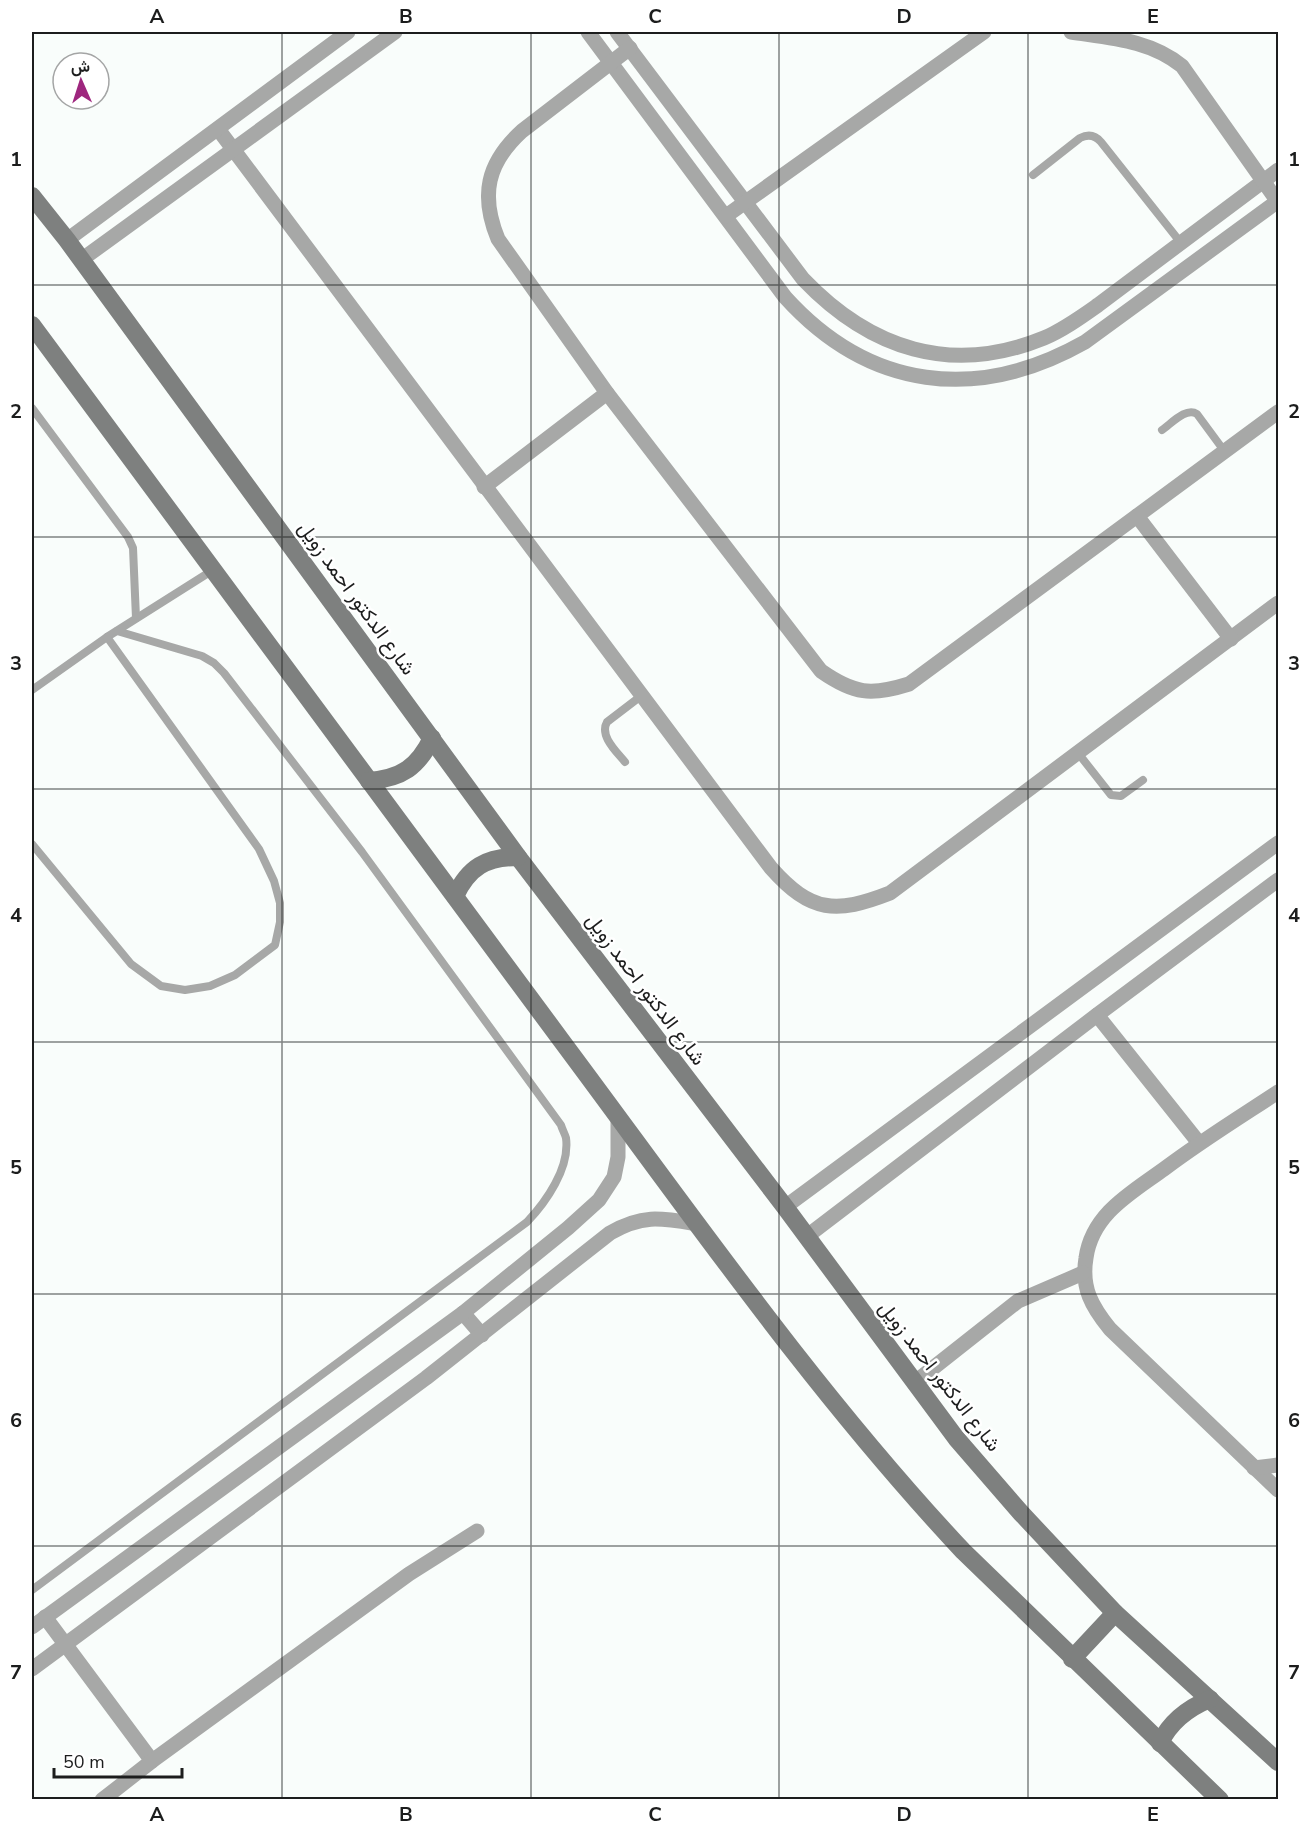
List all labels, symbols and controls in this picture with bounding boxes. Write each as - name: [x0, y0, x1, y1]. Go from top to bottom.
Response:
- text: A: [150, 3, 165, 30]
- text: B: [399, 3, 413, 30]
- text: C: [648, 3, 662, 30]
- text: D: [896, 3, 912, 30]
- text: E: [1147, 3, 1159, 30]
- north arrow: [51, 51, 111, 111]
- text: ش: [70, 56, 90, 79]
- text: 1: [10, 146, 22, 173]
- text: 1: [1288, 146, 1300, 173]
- text: 2: [10, 398, 22, 425]
- text: 2: [1288, 398, 1300, 425]
- street label: شارع الدكتور احمد زويل: [292, 516, 422, 681]
- text: 3: [10, 650, 22, 677]
- text: 3: [1288, 650, 1300, 677]
- text: 4: [10, 902, 22, 929]
- text: 4: [1288, 902, 1300, 929]
- street label: شارع الدكتور احمد زويل: [579, 908, 712, 1071]
- text: 5: [10, 1154, 22, 1181]
- text: 5: [1288, 1154, 1300, 1181]
- street label: شارع الدكتور احمد زويل: [872, 1295, 1007, 1457]
- text: 6: [10, 1407, 22, 1434]
- text: 6: [1288, 1407, 1300, 1434]
- text: 7: [10, 1659, 22, 1686]
- text: 7: [1288, 1659, 1300, 1686]
- scale bar: [54, 1741, 182, 1779]
- text: 50 m: [63, 1750, 105, 1774]
- text: A: [150, 1801, 165, 1828]
- text: B: [399, 1801, 413, 1828]
- text: C: [648, 1801, 662, 1828]
- text: D: [896, 1801, 912, 1828]
- text: E: [1147, 1801, 1159, 1828]

